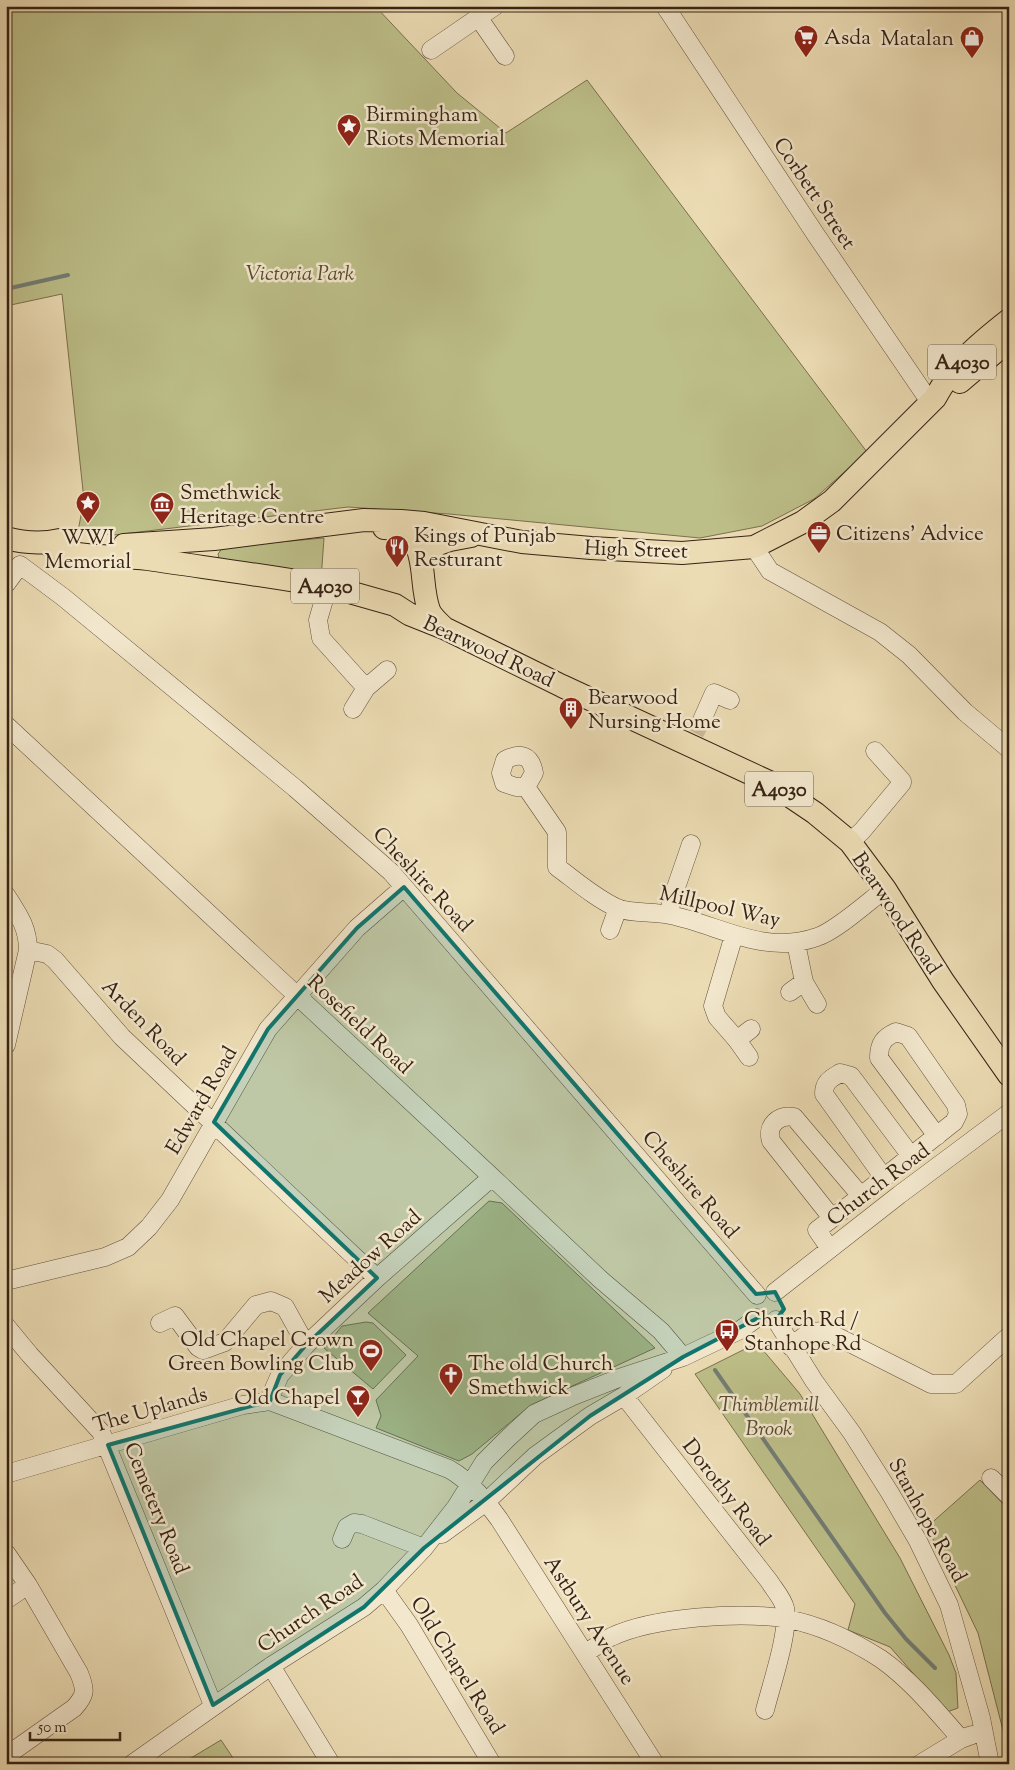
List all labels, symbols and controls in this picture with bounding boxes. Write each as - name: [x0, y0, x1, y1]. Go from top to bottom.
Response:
- supermarket icon: Asda: [793, 24, 819, 58]
- place label: Asda: [824, 24, 871, 54]
- place label: Matalan: [880, 25, 954, 55]
- shop icon: Matalan: [959, 25, 985, 59]
- place label: Birmingham Riots Memorial: [366, 101, 505, 155]
- place icon: Birmingham Riots Memorial: [336, 113, 362, 147]
- street label: Corbett Street: [765, 132, 862, 256]
- park label: Victoria Park: [246, 260, 355, 290]
- road number: A4030: [928, 344, 996, 380]
- place label: Smethwick Heritage Centre: [180, 479, 324, 533]
- place icon: WWI Memorial: [75, 490, 101, 524]
- museum icon: Smethwick Heritage Centre: [149, 491, 175, 525]
- office icon: Citizens' Advice: [806, 520, 832, 554]
- place label: Citizens' Advice: [836, 520, 984, 550]
- place label: Kings of Punjab Resturant: [414, 522, 556, 576]
- place label: WWI Memorial: [45, 524, 132, 578]
- restaurant icon: Kings of Punjab Resturant: [384, 534, 410, 568]
- street label: High Street: [584, 534, 688, 568]
- road number: A4030: [291, 568, 359, 604]
- street label: Bearwood Road: [418, 609, 559, 696]
- place label: Bearwood Nursing Home: [588, 684, 721, 738]
- building icon: Bearwood Nursing Home: [558, 696, 584, 730]
- road number: A4030: [745, 772, 813, 806]
- street label: Cheshire Road: [365, 821, 479, 940]
- street label: Bearwood Road: [843, 847, 948, 981]
- street label: Millpool Way: [656, 879, 784, 937]
- street label: Rosefield Road: [299, 969, 418, 1082]
- street label: Arden Road: [94, 973, 192, 1073]
- street label: Edward Road: [160, 1041, 246, 1161]
- street label: Cheshire Road: [634, 1125, 745, 1246]
- street label: Church Road: [821, 1137, 937, 1234]
- street label: Meadow Road: [314, 1203, 429, 1311]
- place label: Church Rd / Stanhope Rd: [744, 1306, 862, 1360]
- bus stop icon: Church Rd / Stanhope Rd: [714, 1318, 740, 1352]
- place label: Old Chapel Crown Green Bowling Club: [168, 1326, 354, 1380]
- sports icon: Old Chapel Crown Green Bowling Club: [358, 1338, 384, 1372]
- place label: The old Church Smethwick: [468, 1350, 613, 1404]
- church icon: The old Church Smethwick: [438, 1362, 464, 1396]
- street label: The Uplands: [90, 1380, 211, 1442]
- place label: Old Chapel: [234, 1384, 340, 1414]
- bar icon: Old Chapel: [345, 1384, 371, 1418]
- park label: Thimblemill Brook: [718, 1391, 820, 1445]
- street label: Dorothy Road: [674, 1433, 777, 1553]
- street label: Cemetery Road: [115, 1438, 195, 1579]
- street label: Stanhope Road: [880, 1453, 973, 1589]
- street label: Astbury Avenue: [535, 1551, 641, 1692]
- street label: Church Road: [252, 1568, 370, 1661]
- street label: Old Chapel Road: [402, 1591, 511, 1741]
- scale bar: [30, 1710, 120, 1742]
- text: 50 m: [37, 1718, 67, 1739]

